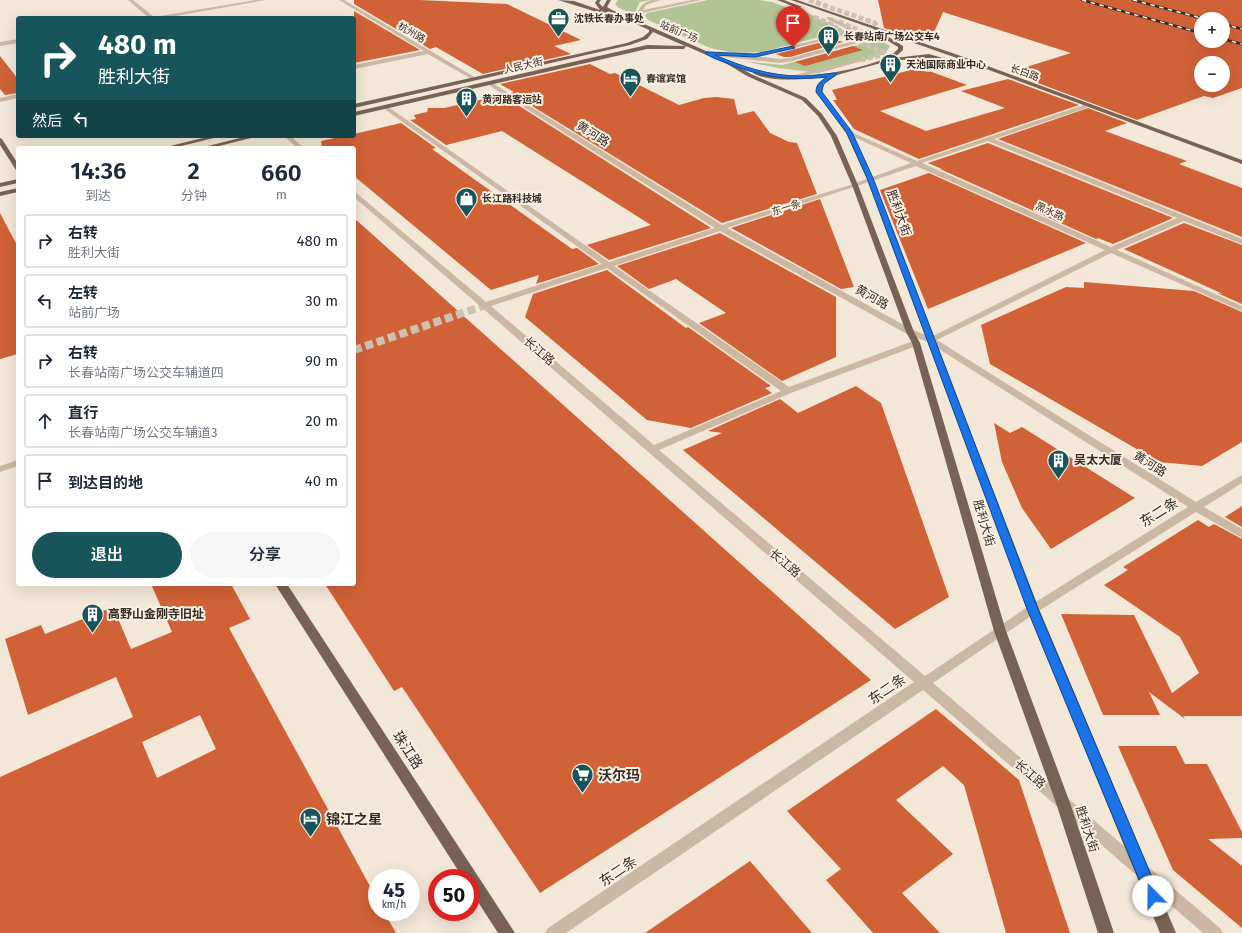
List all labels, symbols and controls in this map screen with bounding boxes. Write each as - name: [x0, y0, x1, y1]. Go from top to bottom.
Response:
- office icon: 沈铁长春办事处: [545, 5, 571, 38]
- pin: [776, 6, 810, 47]
- icon: arrive: [782, 12, 804, 34]
- map controls: [1194, 12, 1230, 92]
- button: +: [1194, 12, 1230, 48]
- place label: 沈铁长春办事处: [574, 13, 644, 25]
- street label: 站前广场: [658, 19, 699, 45]
- street label: 杭州路: [396, 20, 427, 46]
- building icon: 长春站南广场公交车4: [815, 23, 841, 56]
- text: 480 m: [98, 28, 177, 61]
- place label: 长春站南广场公交车4: [844, 31, 940, 43]
- icon: right: [32, 32, 84, 84]
- building icon: 天池国际商业中心: [878, 51, 904, 84]
- street label: 人民大街: [502, 56, 544, 76]
- button: −: [1194, 56, 1230, 92]
- place label: 天池国际商业中心: [906, 59, 986, 71]
- street label: 长白路: [1009, 62, 1041, 84]
- hotel icon: 春谊宾馆: [617, 65, 643, 98]
- text: 胜利大街: [98, 66, 170, 88]
- place label: 春谊宾馆: [646, 73, 686, 85]
- building icon: 黄河路客运站: [454, 86, 480, 119]
- place label: 黄河路客运站: [482, 94, 542, 106]
- icon: left: [70, 108, 92, 130]
- text: 然后: [32, 112, 62, 130]
- street label: 黄河路: [574, 119, 612, 149]
- text: 14:36: [70, 157, 126, 185]
- text: 2: [188, 157, 200, 185]
- text: 660: [261, 159, 302, 187]
- shop icon: 长江路科技城: [453, 185, 479, 218]
- text: m: [276, 187, 287, 202]
- text: 到达: [85, 188, 111, 203]
- text: 分钟: [181, 188, 207, 203]
- street label: 胜利大街: [884, 188, 914, 238]
- place label: 长江路科技城: [482, 192, 542, 205]
- street label: 东一条: [770, 198, 802, 218]
- street label: 黑水路: [1033, 200, 1066, 223]
- text: 右转: [68, 224, 98, 242]
- icon: right: [34, 230, 56, 252]
- text: 480 m: [297, 232, 338, 250]
- text: 胜利大街: [68, 245, 120, 260]
- street label: 黄河路: [853, 282, 891, 312]
- text: 左转: [68, 284, 98, 302]
- icon: left: [34, 290, 56, 312]
- text: 30 m: [305, 292, 338, 310]
- text: 站前广场: [68, 305, 120, 320]
- street label: 长江路: [521, 334, 557, 368]
- text: 右转: [68, 344, 98, 362]
- icon: right: [34, 350, 56, 372]
- text: 90 m: [305, 352, 338, 370]
- text: 长春站南广场公交车辅道四: [68, 365, 224, 380]
- text: 直行: [68, 404, 98, 422]
- icon: ahead: [34, 410, 56, 432]
- text: 20 m: [305, 412, 338, 430]
- text: 长春站南广场公交车辅道3: [68, 425, 218, 440]
- building icon: 吴太大厦: [1045, 447, 1071, 480]
- street label: 黄河路: [1131, 449, 1169, 479]
- place label: 吴太大厦: [1074, 453, 1122, 467]
- icon: arrive: [34, 470, 56, 492]
- text: 40 m: [305, 472, 338, 490]
- text: 到达目的地: [68, 474, 143, 492]
- street label: 东二条: [1137, 494, 1182, 531]
- street label: 胜利大街: [971, 498, 997, 548]
- button: 退出: [32, 532, 182, 578]
- button: 分享: [190, 532, 340, 578]
- street label: 长江路: [767, 546, 803, 580]
- building icon: 高野山金刚寺旧址: [80, 601, 106, 634]
- place label: 高野山金刚寺旧址: [108, 607, 204, 621]
- street label: 东二条: [865, 671, 909, 708]
- street label: 珠江路: [389, 728, 426, 773]
- street label: 长江路: [1012, 757, 1048, 791]
- supermarket icon: 沃尔玛: [570, 762, 596, 795]
- place label: 沃尔玛: [598, 767, 640, 784]
- street label: 胜利大街: [1073, 804, 1101, 854]
- hotel icon: 锦江之星: [297, 806, 323, 839]
- place label: 锦江之星: [326, 811, 382, 828]
- street label: 东二条: [596, 853, 640, 890]
- speed limit sign: 50: [428, 869, 480, 921]
- position arrow: [1132, 875, 1174, 917]
- text: 45: [383, 878, 405, 902]
- text: km/h: [382, 899, 406, 911]

